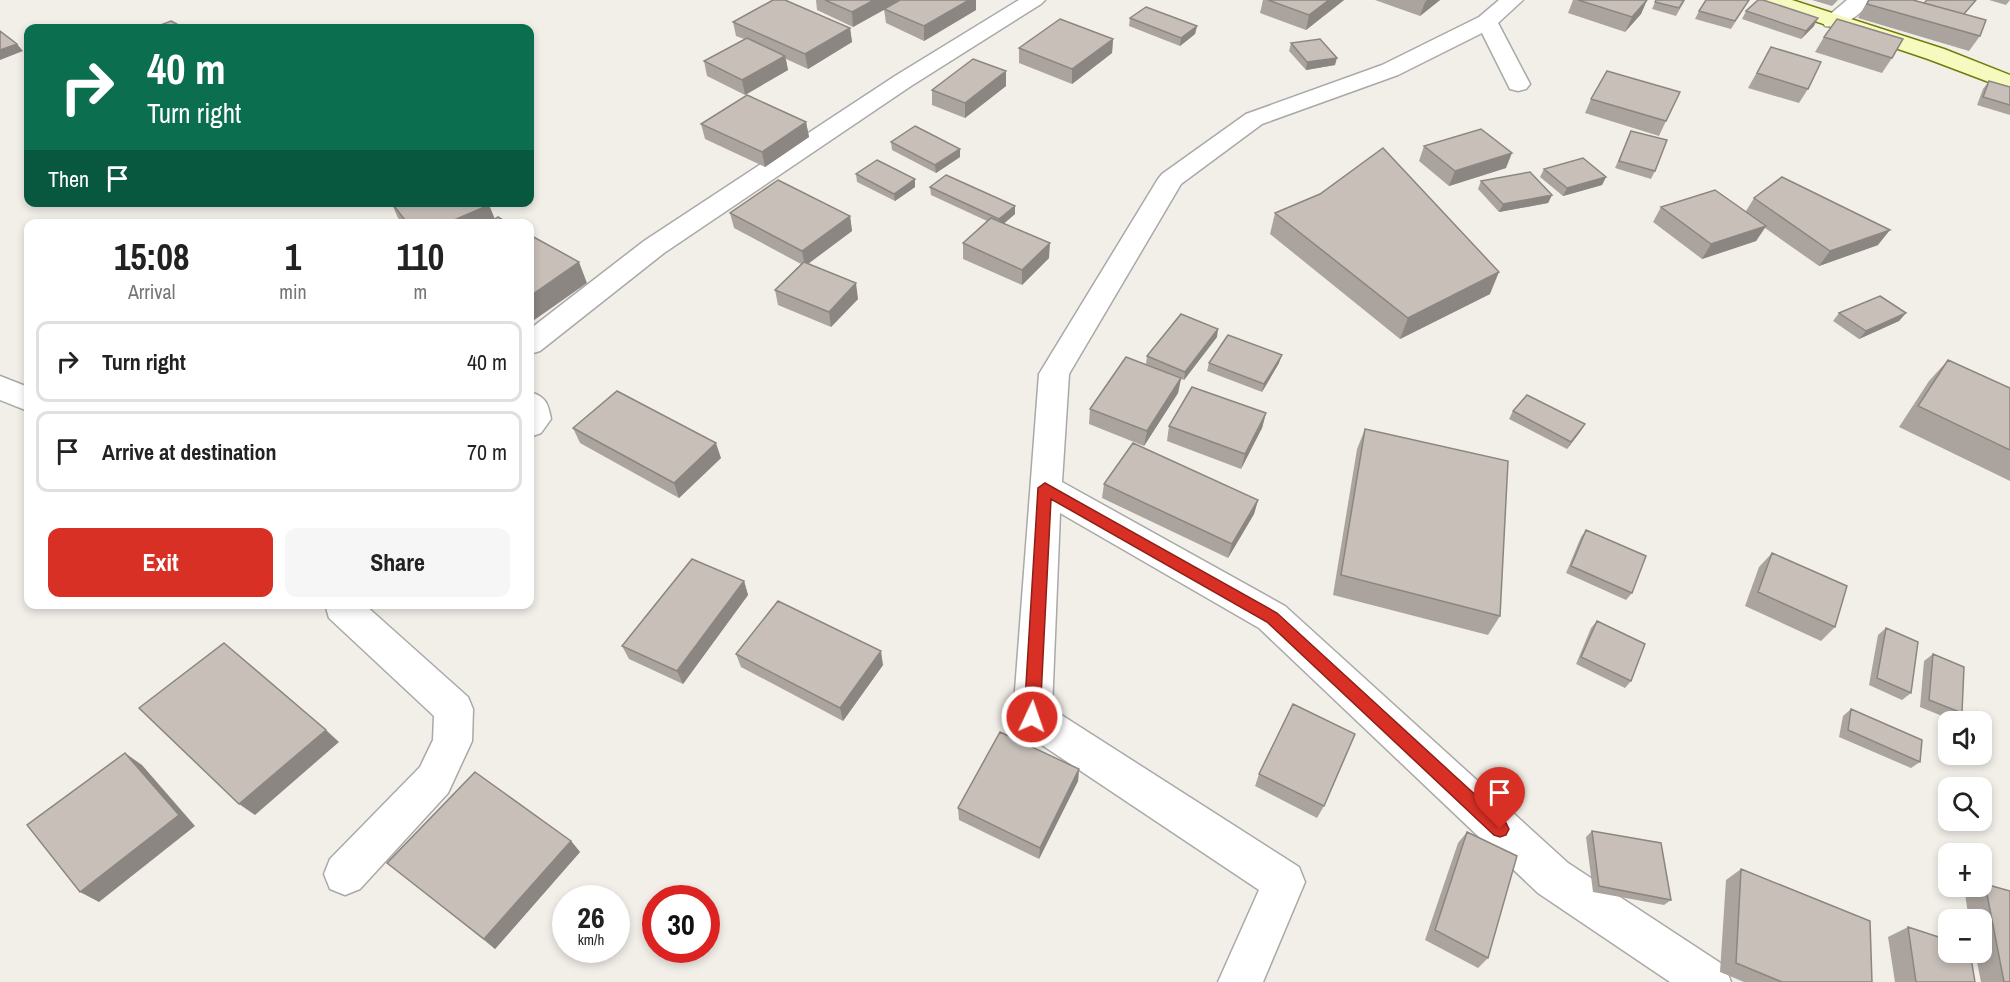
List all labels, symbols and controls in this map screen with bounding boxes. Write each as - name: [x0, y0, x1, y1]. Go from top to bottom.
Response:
- text: 40 m: [147, 41, 226, 97]
- icon: right: [48, 48, 126, 126]
- text: Turn right: [147, 95, 241, 131]
- icon: arrive: [101, 162, 134, 195]
- text: Then: [48, 164, 89, 194]
- text: 15:08: [114, 233, 189, 281]
- text: 1: [285, 233, 301, 281]
- text: 110: [396, 233, 444, 281]
- text: Arrival: [128, 278, 175, 305]
- text: min: [279, 278, 307, 305]
- text: m: [413, 278, 427, 305]
- icon: right: [51, 345, 84, 378]
- text: Turn right: [102, 347, 186, 377]
- text: 40 m: [467, 347, 507, 377]
- icon: arrive: [51, 435, 84, 468]
- text: Arrive at destination: [102, 437, 276, 467]
- text: 70 m: [467, 437, 507, 467]
- button: Exit: [48, 528, 273, 597]
- button: Share: [285, 528, 510, 597]
- position arrow: [1000, 685, 1064, 749]
- map controls: [1938, 711, 1992, 963]
- button: sound: [1938, 711, 1992, 765]
- pin: [1474, 767, 1525, 829]
- icon: arrive: [1483, 776, 1516, 809]
- button: search: [1938, 777, 1992, 831]
- button: +: [1938, 843, 1992, 897]
- speed limit sign: 30: [642, 885, 720, 963]
- text: 26: [577, 897, 605, 937]
- button: −: [1938, 909, 1992, 963]
- text: km/h: [578, 929, 604, 950]

